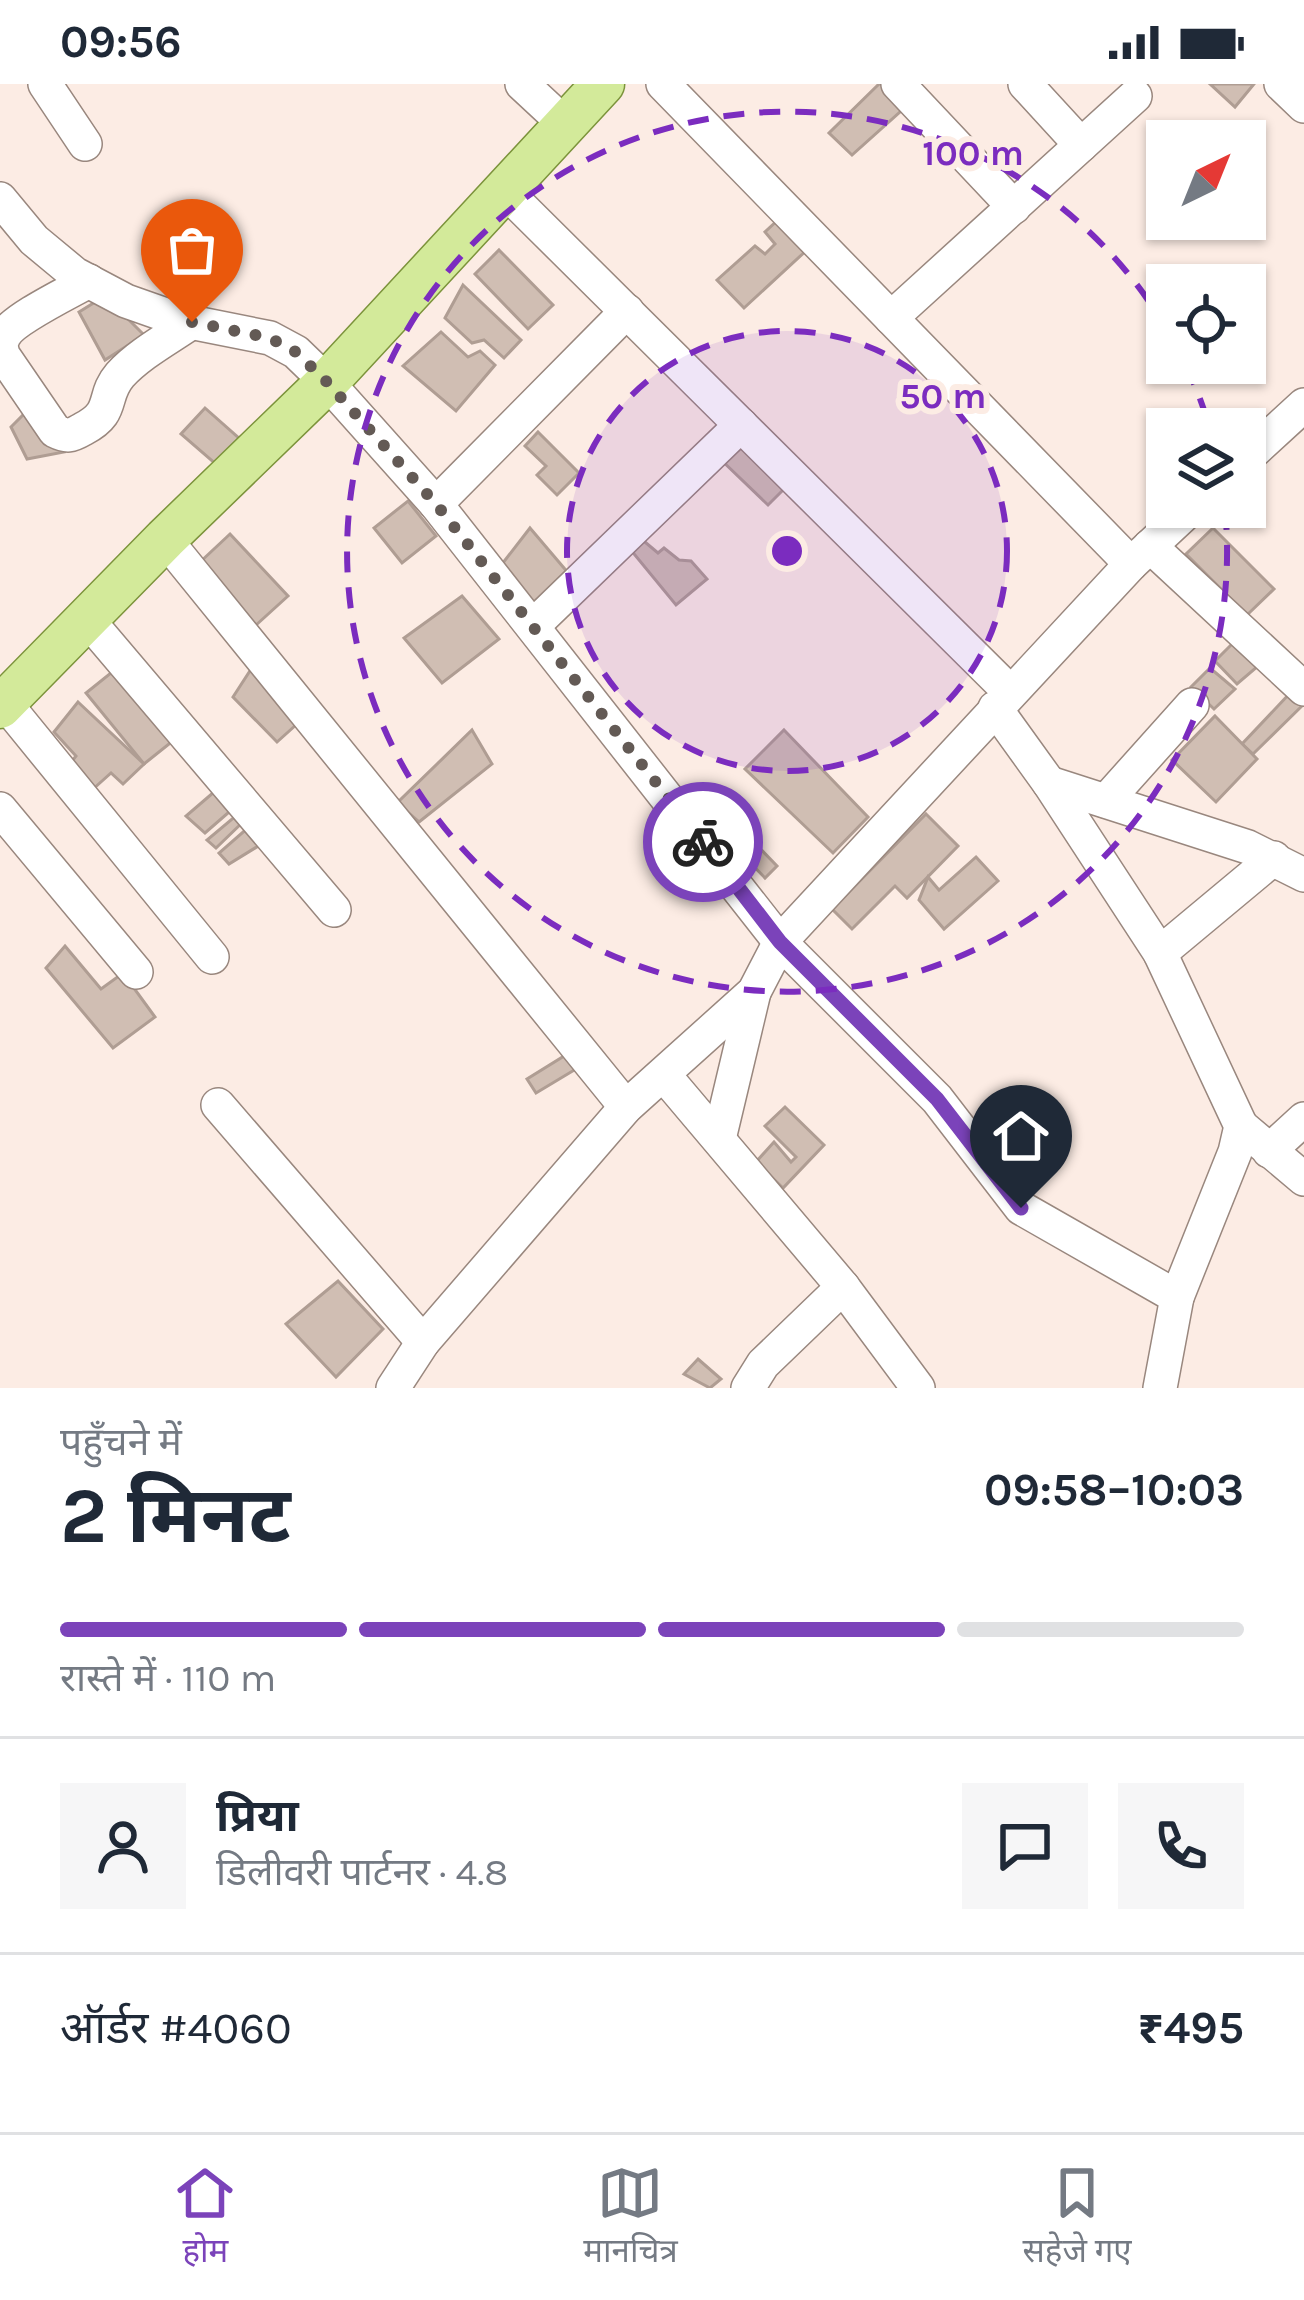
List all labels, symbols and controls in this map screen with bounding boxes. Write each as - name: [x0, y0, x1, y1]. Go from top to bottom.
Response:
- text: 09:56: [60, 16, 182, 68]
- north arrow: [1146, 120, 1266, 240]
- map controls: [1146, 120, 1266, 528]
- text: 100 m: [922, 132, 1024, 174]
- pin: [141, 199, 243, 322]
- icon: bag: [159, 217, 225, 283]
- button: locate: [1146, 264, 1266, 384]
- text: 50 m: [900, 375, 987, 417]
- button: layers: [1146, 408, 1266, 528]
- centre of rings: [766, 530, 808, 572]
- courier: [643, 782, 763, 902]
- icon: bike: [670, 809, 736, 875]
- pin: [970, 1085, 1072, 1208]
- icon: home: [988, 1103, 1054, 1169]
- text: पहुँचने में: [60, 1419, 182, 1465]
- text: 09:58–10:03: [984, 1464, 1244, 1516]
- text: 2 मिनट: [60, 1470, 291, 1562]
- text: रास्ते में · 110 m: [60, 1655, 276, 1701]
- button: person: [60, 1783, 186, 1909]
- button: chat: [962, 1783, 1088, 1909]
- button: phone: [1118, 1783, 1244, 1909]
- text: प्रिया: [216, 1790, 299, 1842]
- text: डिलीवरी पार्टनर · 4.8: [216, 1849, 508, 1895]
- text: ऑर्डर #4060: [60, 2002, 292, 2054]
- text: ₹495: [1138, 2002, 1244, 2054]
- tab: होम: [172, 2160, 238, 2275]
- tab: मानचित्र: [583, 2160, 678, 2275]
- tab: सहेजे गए: [1023, 2160, 1132, 2275]

